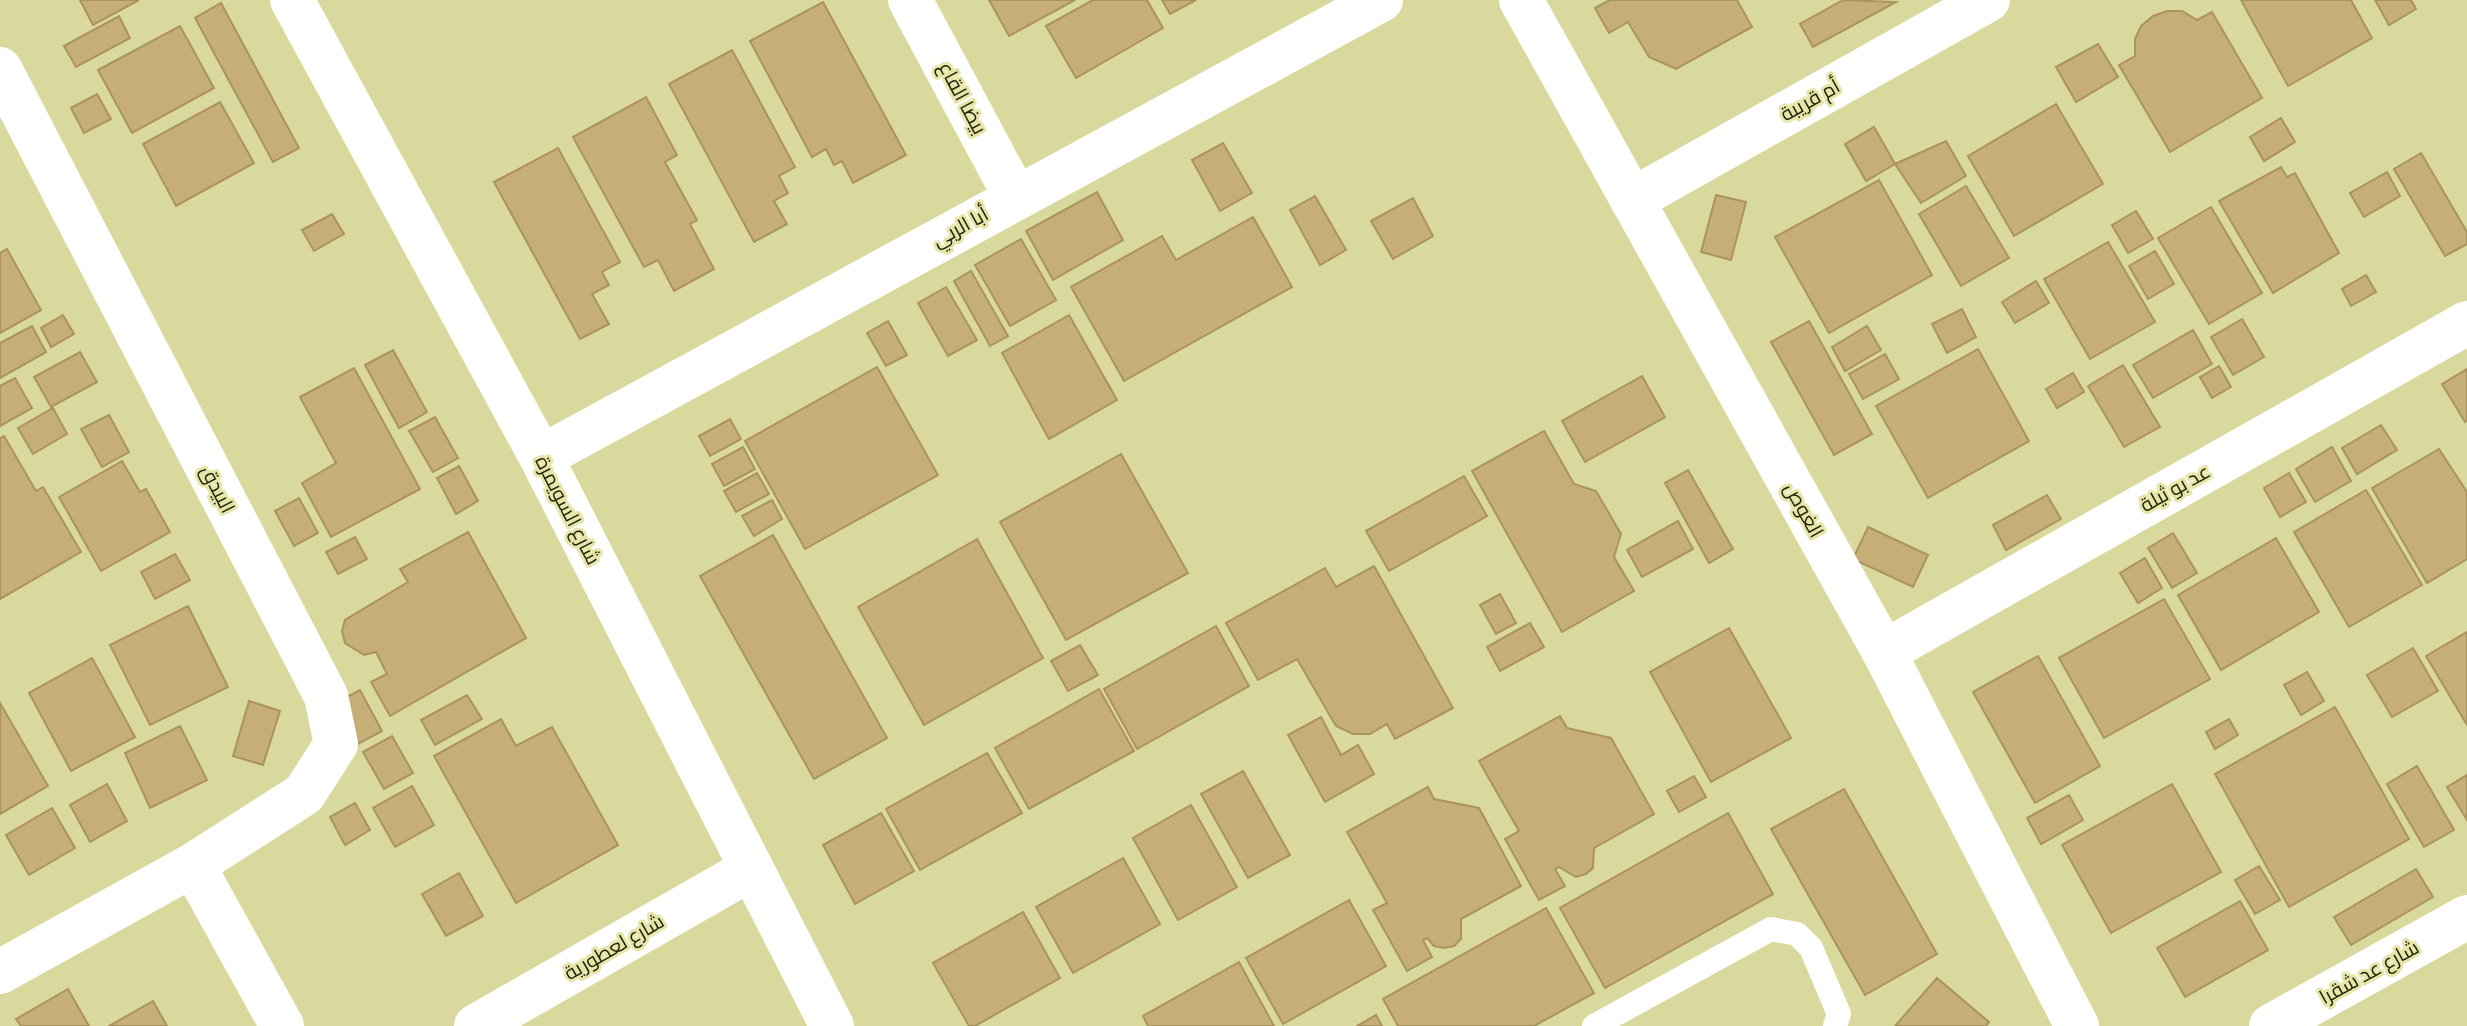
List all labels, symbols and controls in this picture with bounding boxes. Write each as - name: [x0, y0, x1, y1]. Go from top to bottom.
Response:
- street label: بيضا القاع: [932, 58, 992, 139]
- street label: أم قريبة: [1776, 74, 1845, 128]
- street label: أبا الربي: [928, 202, 994, 256]
- street label: شارع السويمرة: [529, 452, 606, 569]
- street label: عد بو ثيلة: [2136, 459, 2214, 517]
- street label: البيدق: [195, 461, 240, 517]
- street label: الغوص: [1778, 478, 1829, 542]
- street label: شارع لعطورية: [560, 909, 669, 987]
- street label: شارع عد شقرا: [2315, 935, 2424, 1011]

